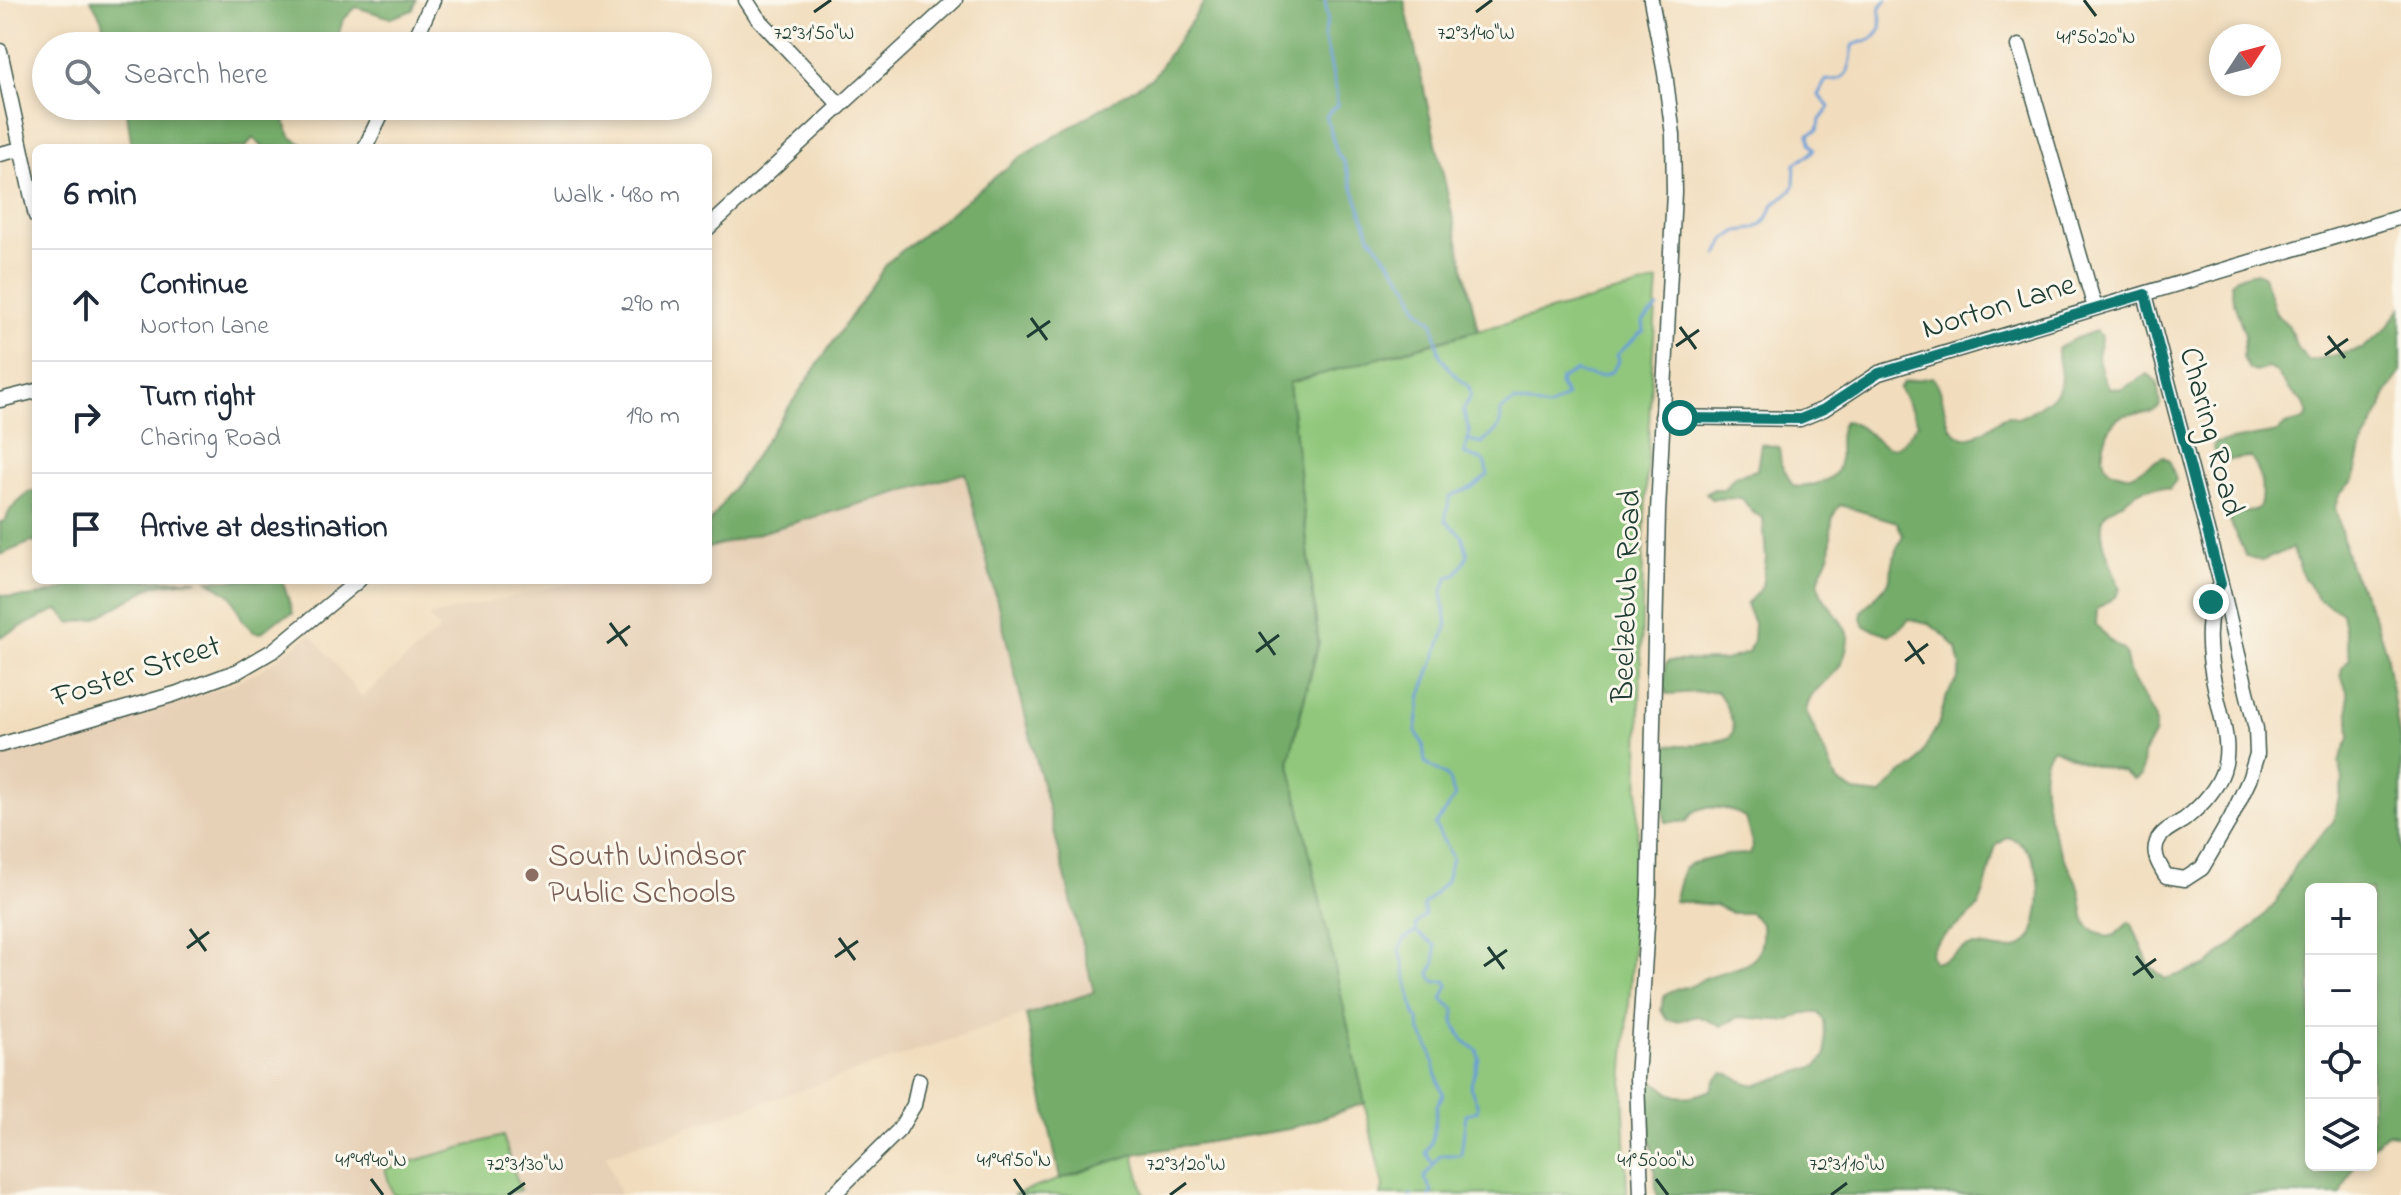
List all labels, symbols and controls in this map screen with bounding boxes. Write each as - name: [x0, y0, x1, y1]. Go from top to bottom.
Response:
- text: 72°31'50"W: [774, 20, 854, 49]
- text: 72°31'40"W: [1437, 20, 1515, 49]
- text: 41°50'20"N: [2057, 24, 2135, 53]
- north arrow: [2209, 24, 2281, 96]
- search box: [32, 32, 712, 120]
- icon: search: [60, 54, 104, 98]
- text: Search here: [124, 54, 268, 98]
- text: 6 min: [64, 171, 137, 221]
- text: Walk · 480 m: [553, 177, 680, 215]
- street label: Norton Lane: [1916, 262, 2082, 354]
- text: Continue: [140, 264, 248, 308]
- icon: ahead: [64, 283, 108, 327]
- text: 290 m: [621, 286, 680, 324]
- text: Norton Lane: [140, 308, 269, 346]
- street label: Charing Road: [2165, 342, 2255, 522]
- text: Turn right: [140, 376, 255, 420]
- icon: right: [64, 395, 108, 439]
- text: 190 m: [626, 398, 680, 436]
- route start: [1662, 400, 1698, 436]
- text: Charing Road: [140, 420, 281, 458]
- street label: Beelzebub Road: [1601, 489, 1655, 704]
- icon: arrive: [64, 507, 108, 551]
- text: Arrive at destination: [140, 507, 388, 551]
- route end: [2193, 584, 2229, 620]
- street label: Foster Street: [46, 624, 227, 723]
- place label: South Windsor Public Schools: [548, 834, 746, 918]
- marker: South Windsor Public Schools: [523, 866, 541, 884]
- map controls: [2305, 883, 2377, 1171]
- button: +: [2305, 883, 2377, 955]
- button: −: [2305, 955, 2377, 1027]
- button: locate: [2305, 1027, 2377, 1099]
- button: layers: [2305, 1099, 2377, 1171]
- text: 41°49'40"N: [335, 1147, 407, 1176]
- text: 41°49'50"N: [977, 1147, 1051, 1176]
- text: 41°50'00"N: [1617, 1147, 1695, 1176]
- text: 72°31'30"W: [486, 1151, 564, 1180]
- text: 72°31'20"W: [1146, 1151, 1226, 1180]
- text: 72°31'10"W: [1809, 1151, 1885, 1180]

